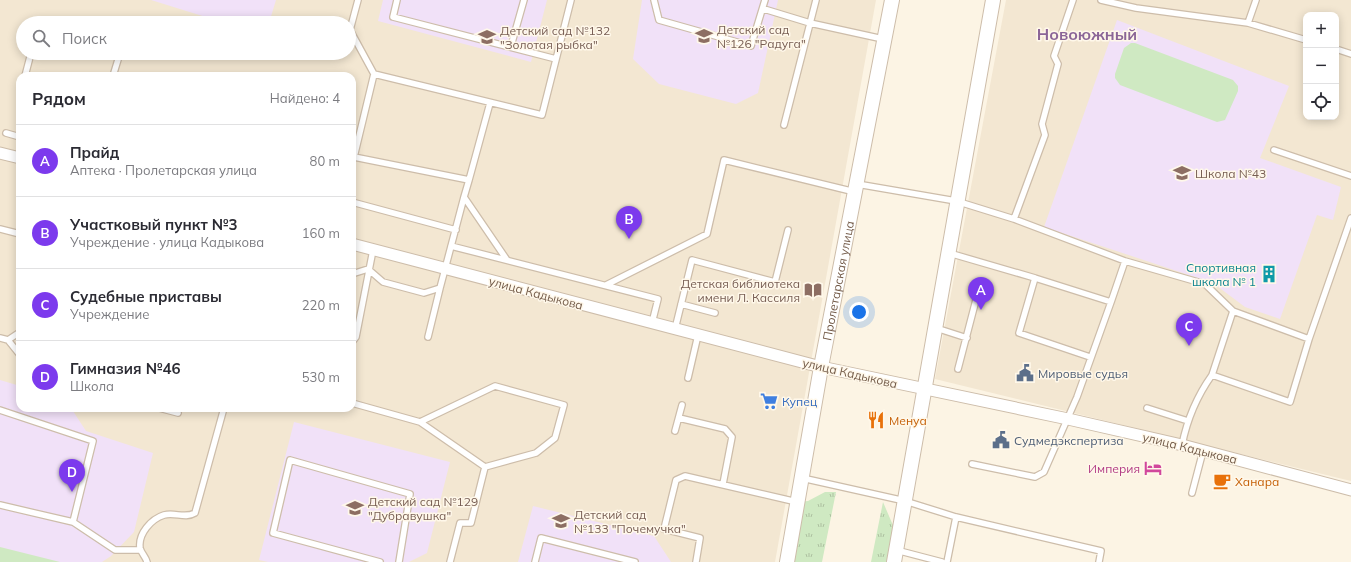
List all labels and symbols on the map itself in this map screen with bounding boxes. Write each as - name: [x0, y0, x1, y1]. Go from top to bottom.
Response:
- place label: Детский сад №126 "Радуга": [717, 22, 806, 51]
- place label: Детский сад №132 "Золотая рыбка": [500, 23, 610, 52]
- district label: Новоюжный: [1037, 24, 1137, 44]
- school or university icon: Детский сад №126 "Радуга": [694, 26, 714, 46]
- school or university icon: Детский сад №132 "Золотая рыбка": [477, 27, 497, 47]
- school or university icon: Школа №43: [1172, 163, 1192, 183]
- place label: Школа №43: [1195, 166, 1266, 181]
- pin: B: [616, 206, 642, 239]
- street label: Пролетарская улица: [819, 219, 857, 342]
- place label: Спортивная школа № 1: [1186, 260, 1256, 289]
- building icon: Спортивная школа № 1: [1259, 264, 1279, 284]
- street label: улица Кадыкова: [487, 273, 585, 313]
- place label: Детская библиотека имени Л. Кассиля: [681, 276, 800, 305]
- pin: A: [968, 277, 994, 310]
- library icon: Детская библиотека имени Л. Кассиля: [803, 280, 823, 300]
- your location: [849, 302, 869, 322]
- pin: C: [1176, 313, 1202, 346]
- street label: улица Кадыкова: [801, 355, 899, 391]
- public building icon: Мировые судья: [1015, 363, 1035, 383]
- place label: Мировые судья: [1038, 366, 1128, 381]
- supermarket icon: Купец: [759, 391, 779, 411]
- place label: Купец: [782, 394, 817, 409]
- restaurant icon: Менуа: [866, 410, 886, 430]
- place label: Менуа: [889, 413, 927, 428]
- street label: улица Кадыкова: [1141, 429, 1239, 467]
- public building icon: Судмедэкспертиза: [991, 430, 1011, 450]
- place label: Судмедэкспертиза: [1014, 433, 1124, 448]
- hotel icon: Империя: [1143, 458, 1163, 478]
- pin: D: [59, 459, 85, 492]
- place label: Империя: [1088, 461, 1140, 476]
- cafe icon: Ханара: [1212, 471, 1232, 491]
- place label: Ханара: [1235, 474, 1279, 489]
- place label: Детский сад №129 "Дубравушка": [368, 494, 478, 523]
- school or university icon: Детский сад №129 "Дубравушка": [345, 498, 365, 518]
- place label: Детский сад №133 "Почемучка": [574, 507, 686, 536]
- school or university icon: Детский сад №133 "Почемучка": [551, 511, 571, 531]

